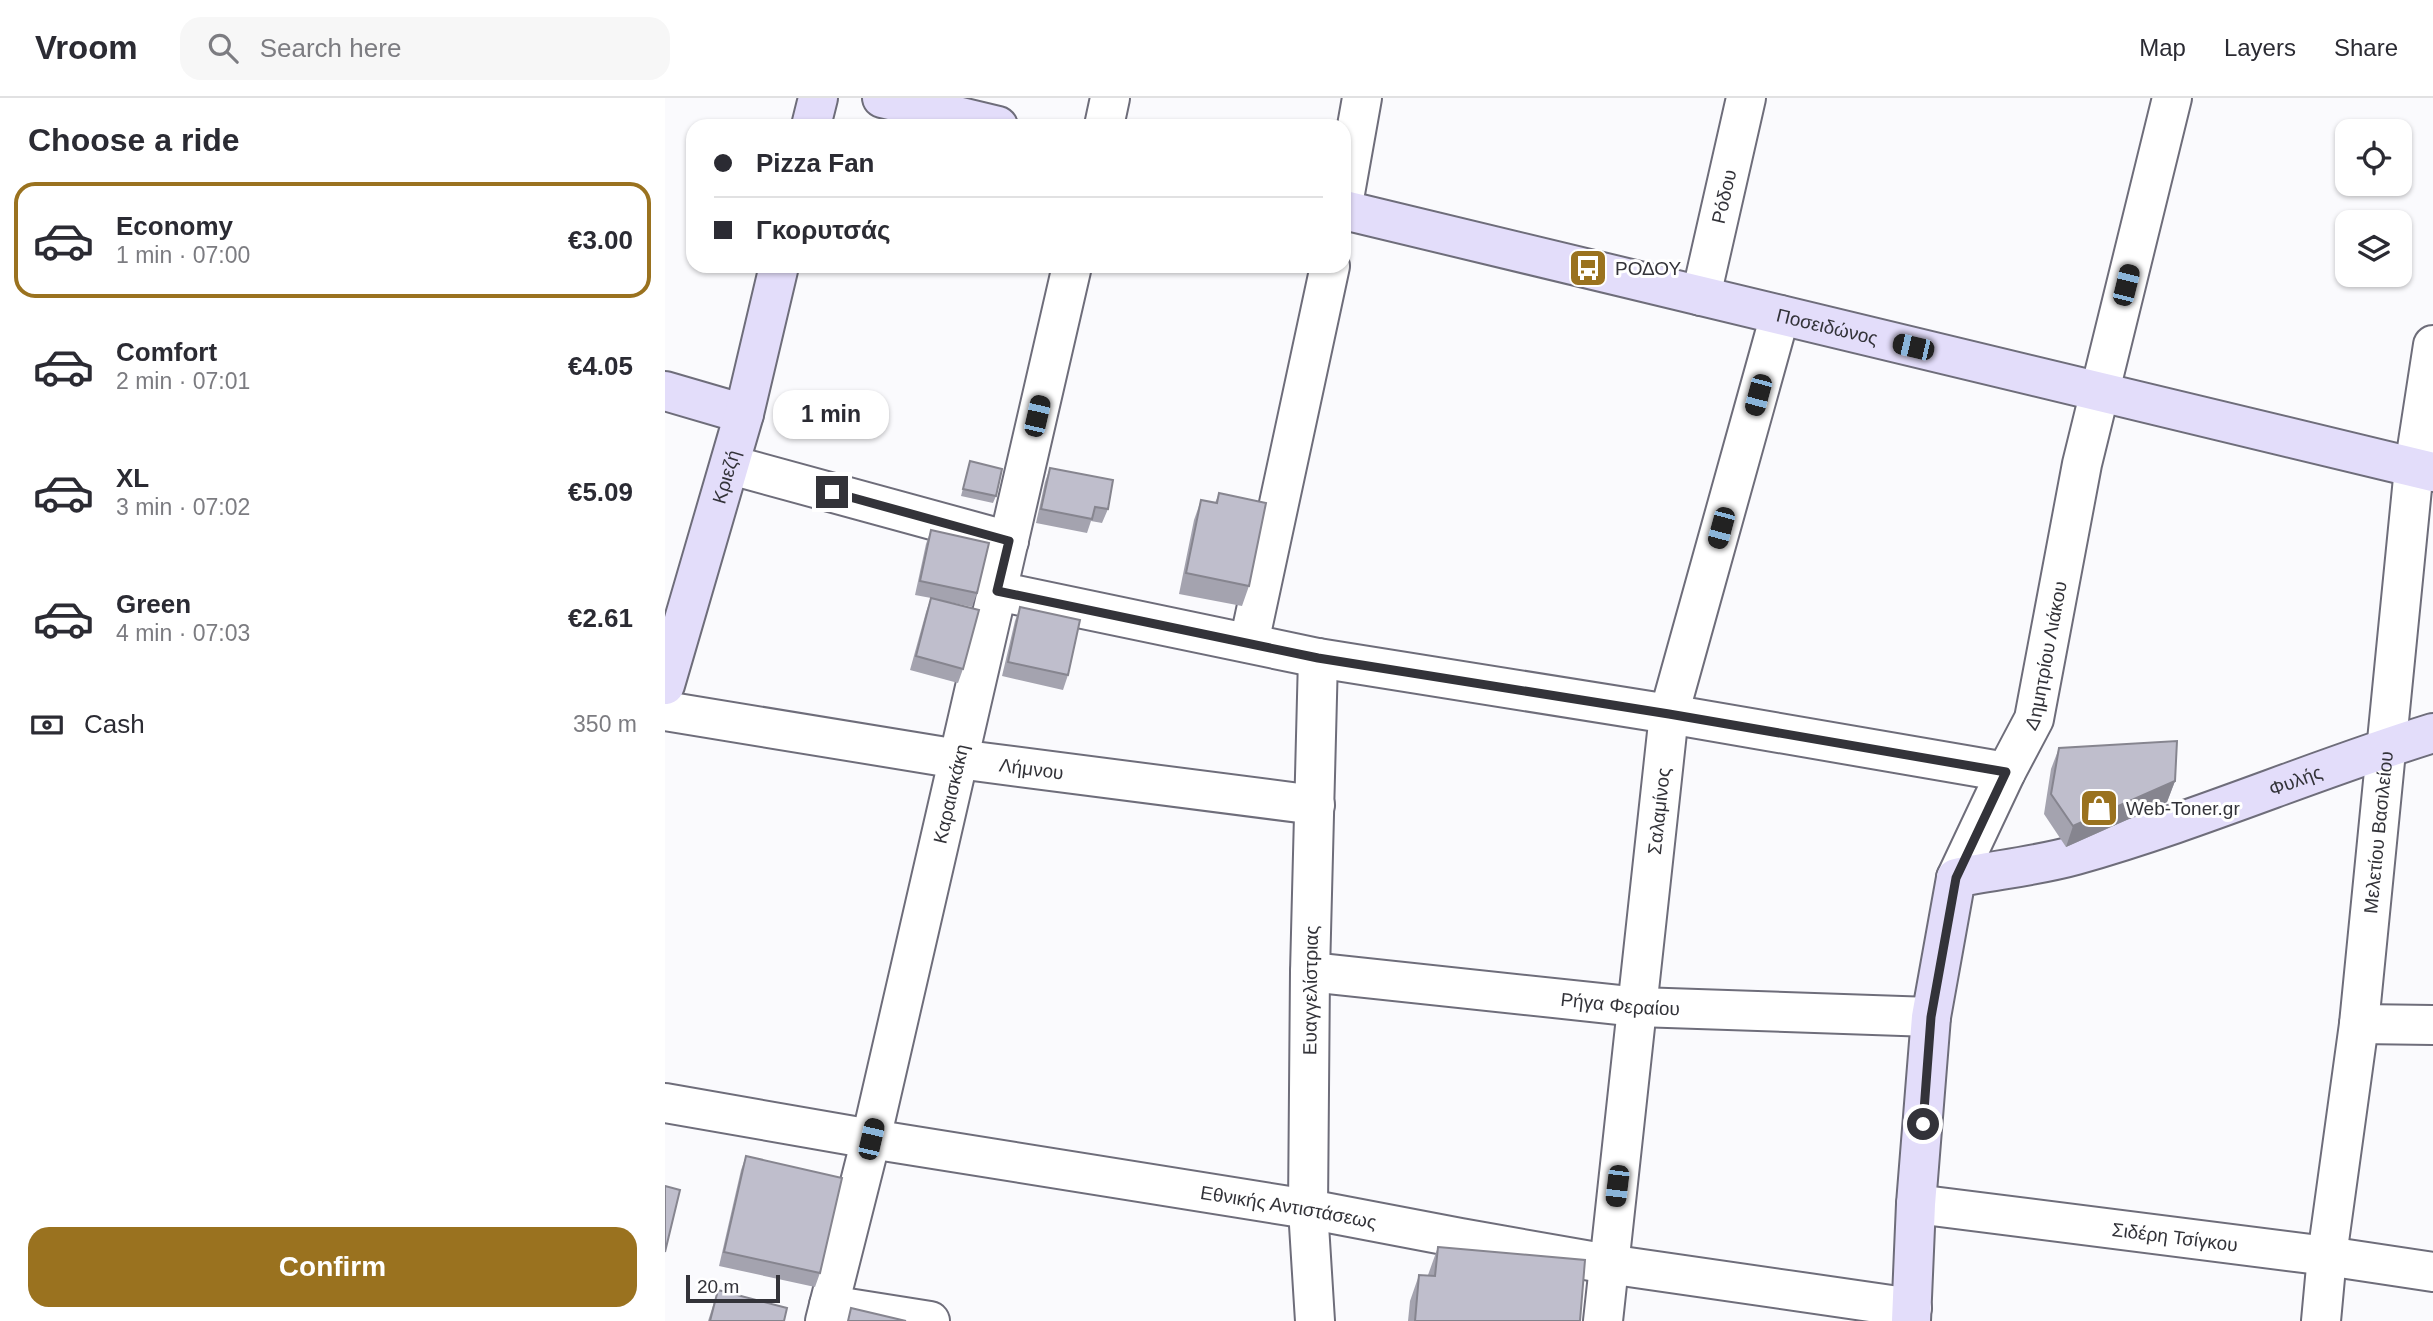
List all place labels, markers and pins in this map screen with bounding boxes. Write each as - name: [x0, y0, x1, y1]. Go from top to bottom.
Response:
- bus stop icon: ΡΟΔΟΥ: [1567, 247, 1609, 289]
- place label: ΡΟΔΟΥ: [1615, 258, 1682, 279]
- shop icon: Web-Toner.gr: [2078, 787, 2120, 829]
- place label: Web-Toner.gr: [2126, 798, 2240, 819]

